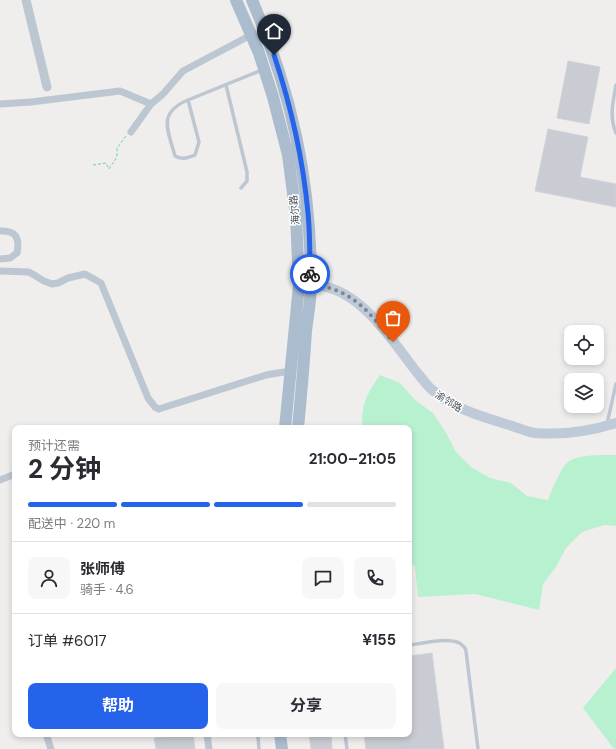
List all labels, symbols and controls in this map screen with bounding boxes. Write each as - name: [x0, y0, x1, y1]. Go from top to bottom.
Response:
- pin: [257, 14, 291, 55]
- icon: home: [263, 20, 285, 42]
- street label: 海尔路: [287, 194, 302, 225]
- courier: [290, 254, 330, 294]
- icon: bike: [299, 263, 321, 285]
- pin: [376, 301, 410, 342]
- icon: bag: [382, 307, 404, 329]
- map controls: [564, 325, 604, 413]
- button: locate: [564, 325, 604, 365]
- button: layers: [564, 373, 604, 413]
- street label: 渝邻路: [433, 388, 465, 415]
- text: 预计还需: [28, 437, 80, 454]
- text: 21:00–21:05: [309, 449, 396, 469]
- text: 2 分钟: [28, 452, 101, 486]
- text: 配送中 · 220 m: [28, 515, 115, 532]
- button: person: [28, 557, 70, 599]
- button: chat: [302, 557, 344, 599]
- button: phone: [354, 557, 396, 599]
- text: 张师傅: [80, 559, 125, 579]
- text: 骑手 · 4.6: [80, 581, 134, 598]
- text: ¥155: [362, 630, 396, 650]
- text: 订单 #6017: [28, 631, 106, 651]
- button: 帮助: [28, 683, 208, 729]
- button: 分享: [216, 683, 396, 729]

